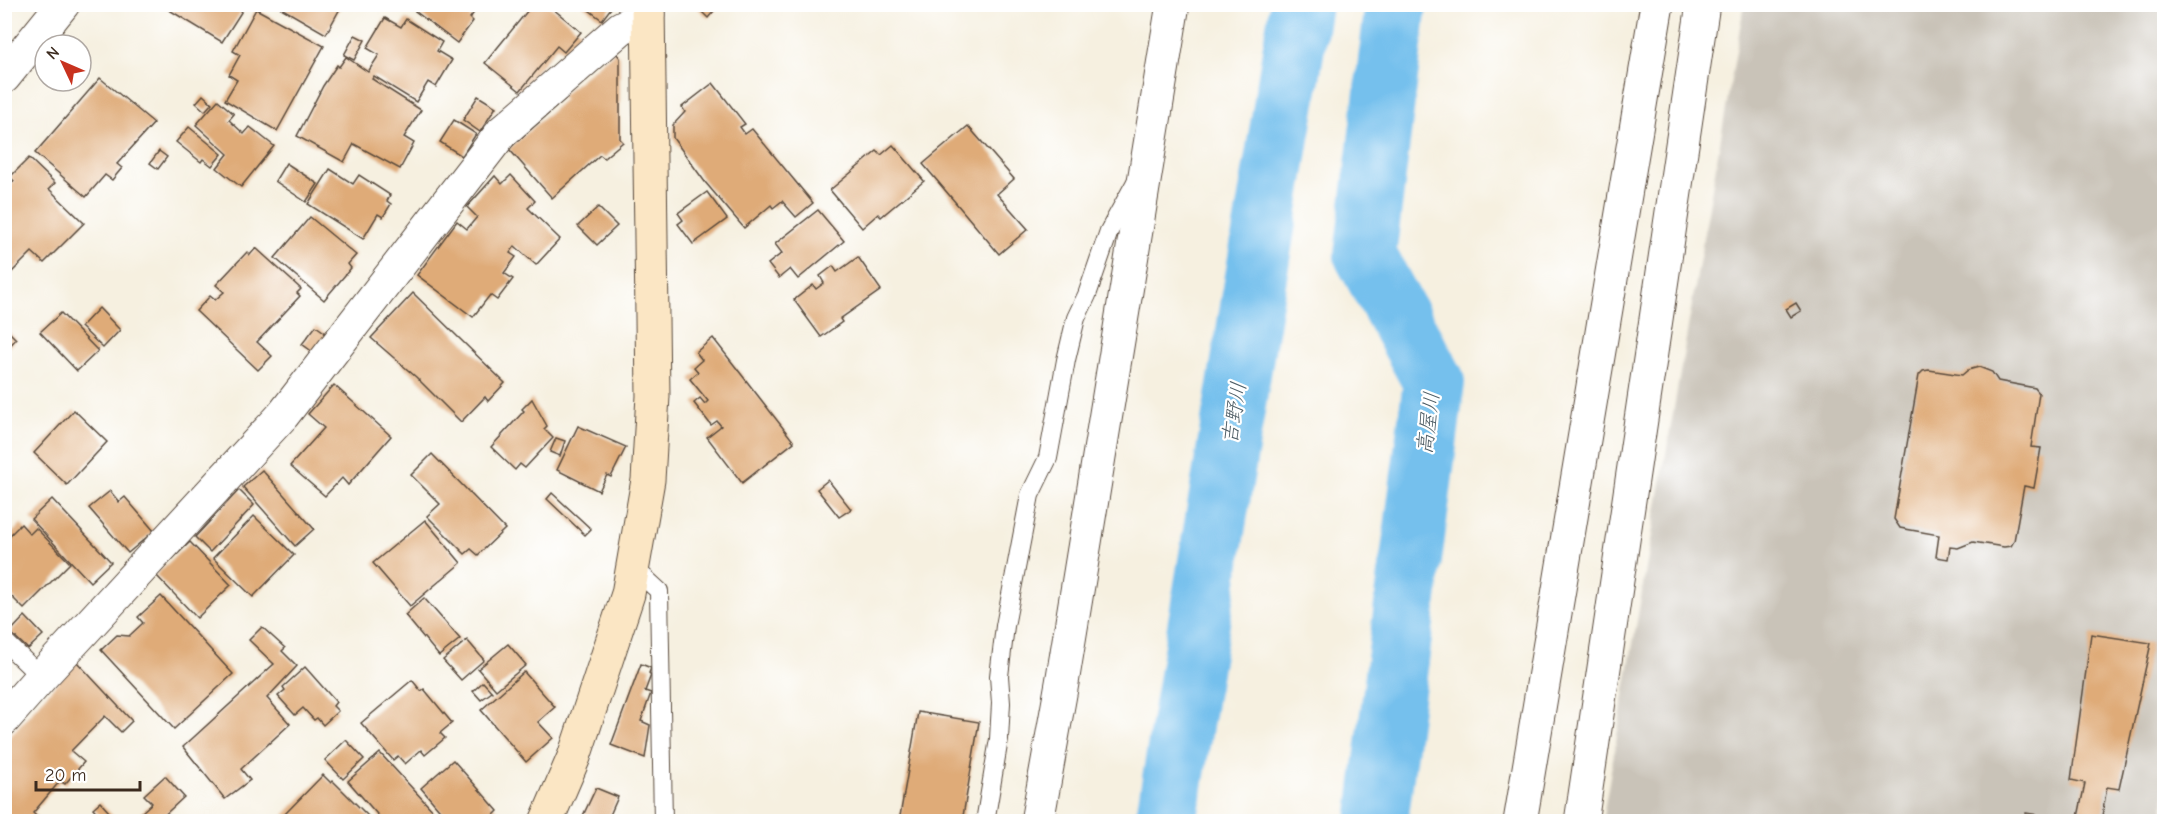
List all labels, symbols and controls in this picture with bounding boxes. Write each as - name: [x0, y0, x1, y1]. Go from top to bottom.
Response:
- north arrow: [33, 33, 93, 93]
- text: N: [43, 43, 63, 63]
- water label: 吉野川: [1217, 380, 1251, 446]
- water label: 高屋川: [1412, 390, 1444, 456]
- scale bar: [36, 754, 140, 792]
- text: 20 m: [45, 765, 86, 786]

